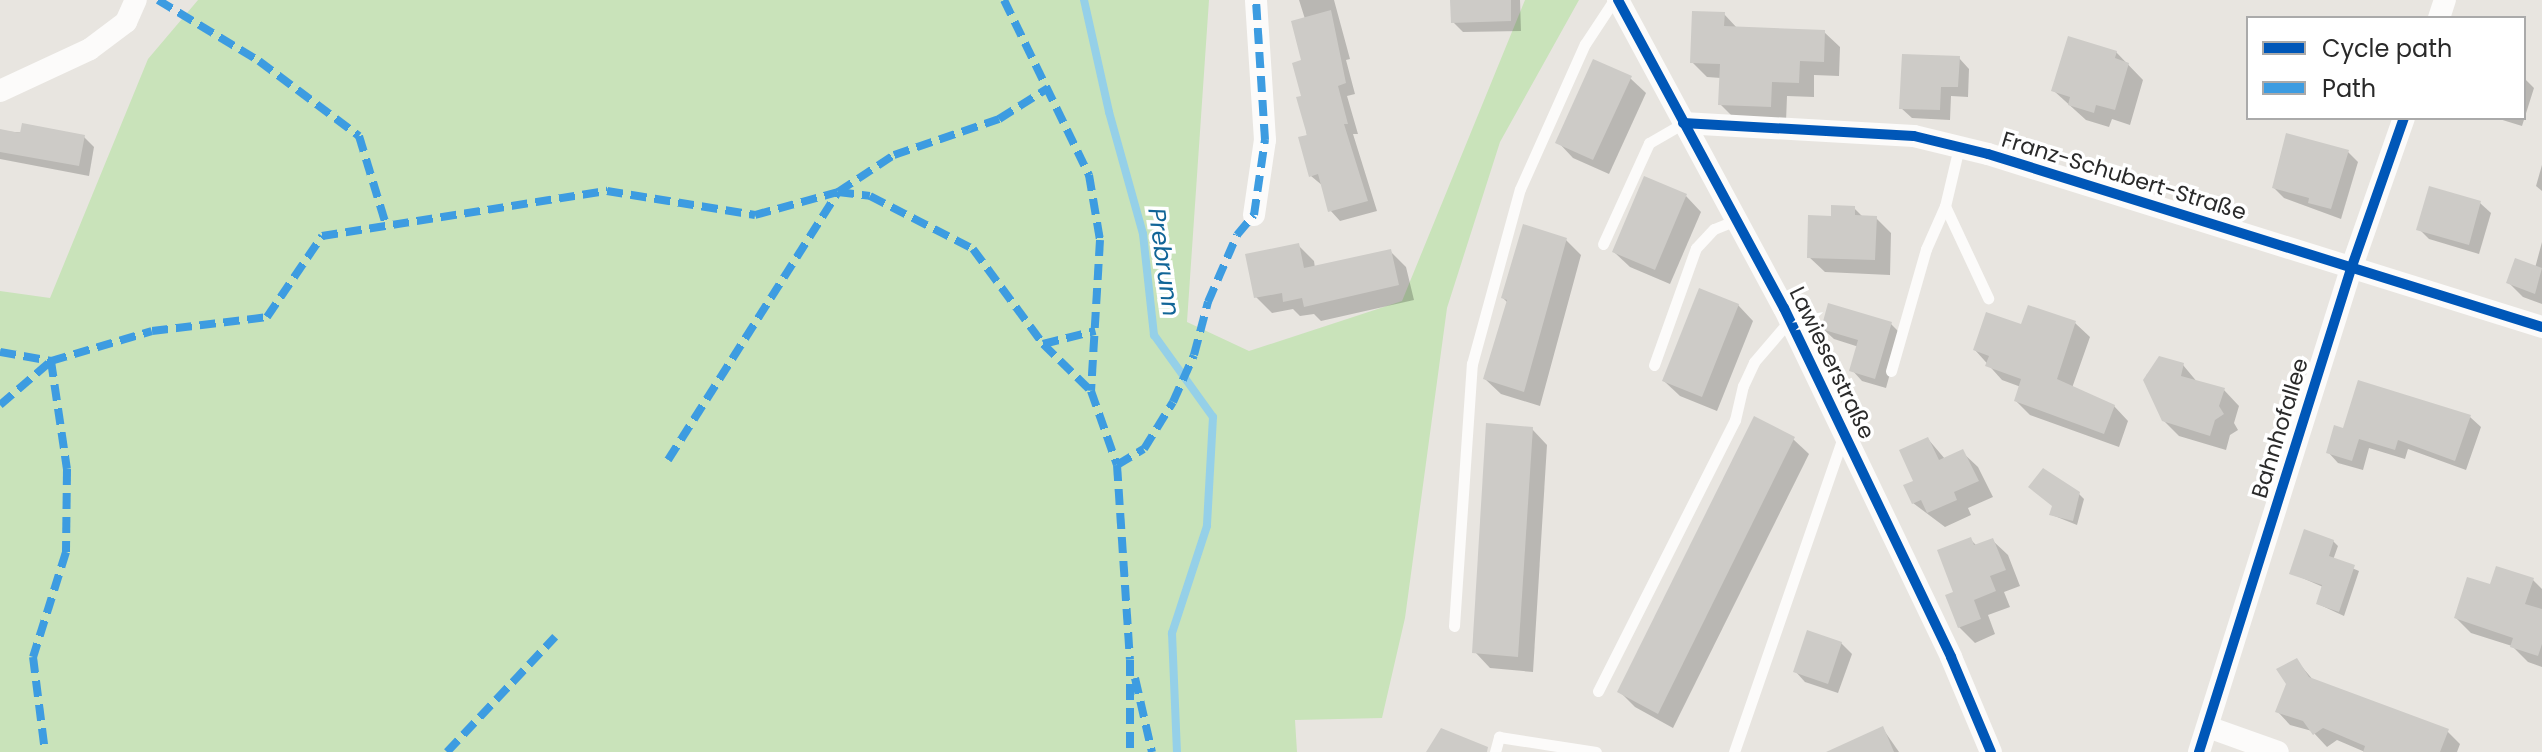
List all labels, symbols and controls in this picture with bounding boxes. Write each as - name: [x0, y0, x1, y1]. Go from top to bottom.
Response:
- legend: [2246, 16, 2526, 120]
- text: Cycle path: [2322, 32, 2452, 65]
- text: Path: [2322, 72, 2376, 105]
- street label: Franz-Schubert-Straße: [1999, 126, 2249, 226]
- water label: Prebrunn: [1142, 206, 1186, 318]
- street label: Lawieserstraße: [1784, 283, 1880, 443]
- street label: Bahnhofallee: [2246, 355, 2314, 501]

